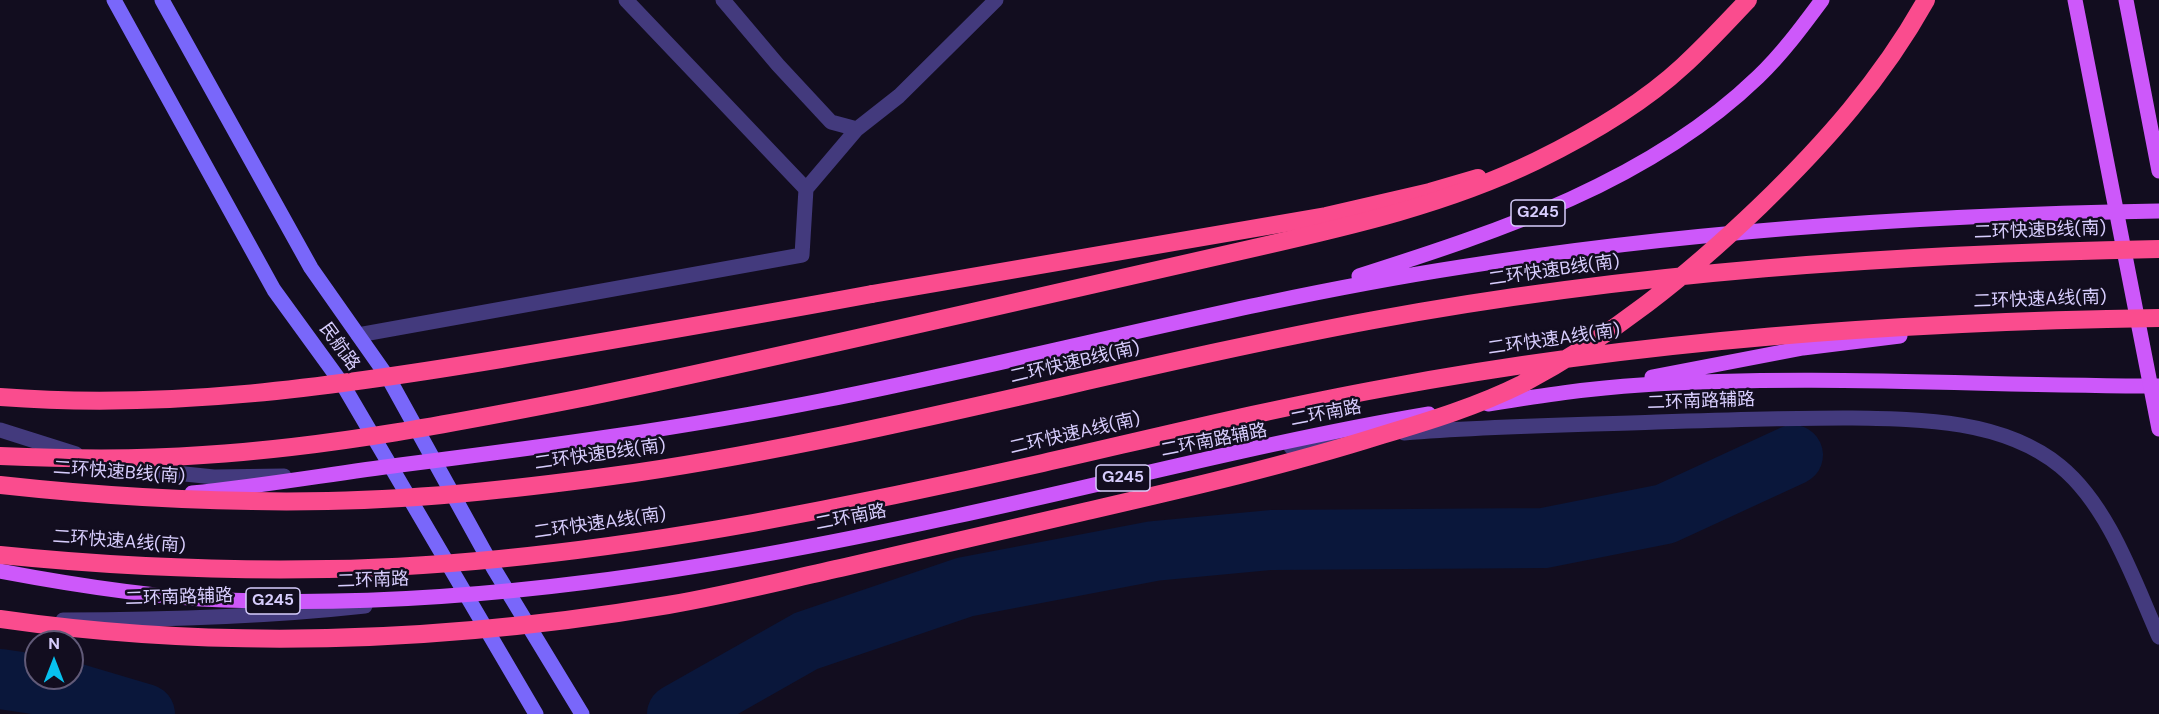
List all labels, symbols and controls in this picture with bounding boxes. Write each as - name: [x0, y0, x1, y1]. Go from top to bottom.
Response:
- road number: G245: [1511, 200, 1565, 226]
- street label: 二环快速B线(南): [1974, 218, 2106, 244]
- street label: 二环快速B线(南): [1487, 251, 1621, 291]
- street label: 二环快速A线(南): [1973, 287, 2107, 313]
- street label: 民航路: [314, 319, 364, 375]
- street label: 二环快速A线(南): [1486, 320, 1622, 360]
- street label: 二环快速B线(南): [1008, 338, 1142, 388]
- street label: 二环南路辅路: [1647, 389, 1755, 415]
- street label: 二环南路: [1289, 397, 1363, 431]
- street label: 二环快速A线(南): [1008, 408, 1142, 460]
- street label: 二环南路辅路: [1159, 420, 1269, 462]
- street label: 二环快速B线(南): [533, 435, 667, 475]
- street label: 二环快速B线(南): [52, 458, 186, 488]
- road number: G245: [1096, 465, 1150, 491]
- street label: 二环南路: [814, 501, 888, 535]
- street label: 二环快速A线(南): [532, 504, 668, 544]
- street label: 二环快速A线(南): [52, 527, 186, 557]
- street label: 二环南路: [337, 569, 409, 593]
- street label: 二环南路辅路: [125, 585, 233, 611]
- road number: G245: [246, 588, 300, 614]
- north arrow: [24, 630, 84, 690]
- text: N: [48, 633, 60, 654]

